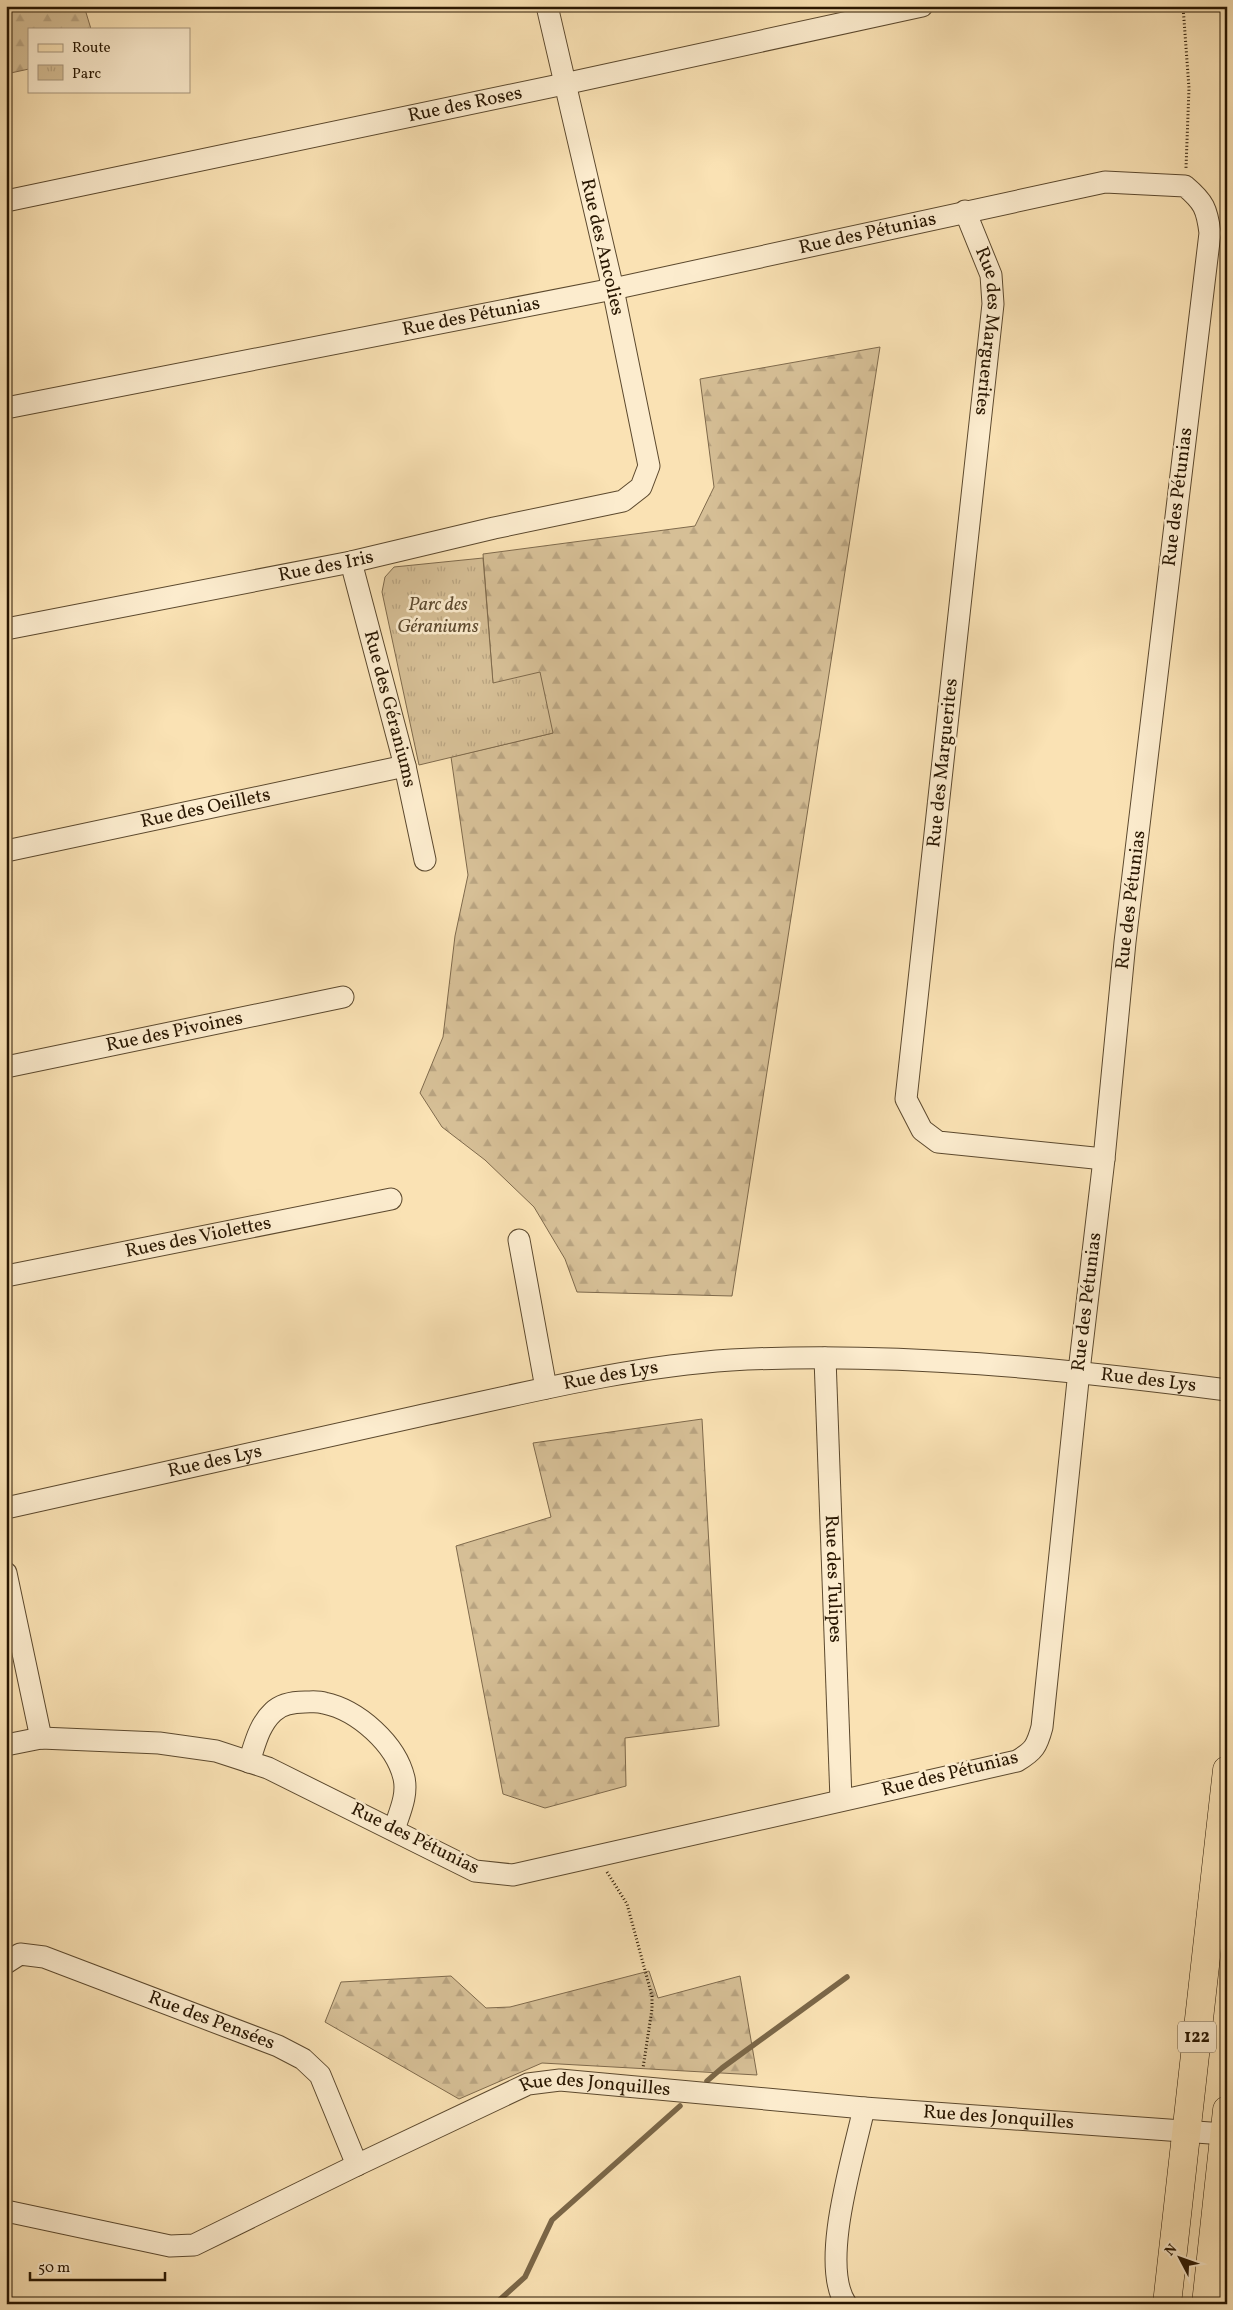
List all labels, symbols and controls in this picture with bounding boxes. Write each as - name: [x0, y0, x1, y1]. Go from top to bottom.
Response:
- legend: [28, 28, 190, 92]
- text: Route: [72, 38, 111, 59]
- text: Parc: [72, 64, 101, 85]
- street label: Rue des Roses: [405, 80, 525, 129]
- street label: Rue des Ancolies: [574, 176, 630, 318]
- street label: Rue des Pétunias: [796, 206, 939, 261]
- street label: Rue des Marguerites: [968, 243, 1006, 417]
- street label: Rue des Pétunias: [400, 291, 542, 343]
- street label: Rue des Pétunias: [1157, 426, 1199, 568]
- street label: Rue des Iris: [276, 544, 376, 589]
- park label: Parc des Géraniums: [397, 592, 479, 640]
- street label: Rue des Géraniums: [357, 628, 422, 790]
- street label: Rue des Marguerites: [921, 677, 965, 849]
- street label: Rue des Oeillets: [138, 782, 273, 835]
- street label: Rue des Pétunias: [1110, 829, 1152, 971]
- street label: Rue des Pivoines: [104, 1005, 245, 1059]
- street label: Rues des Violettes: [123, 1210, 273, 1265]
- street label: Rue des Pétunias: [1066, 1231, 1108, 1373]
- street label: Rue des Lys: [561, 1355, 660, 1397]
- street label: Rue des Lys: [1099, 1362, 1198, 1399]
- street label: Rue des Lys: [165, 1438, 264, 1485]
- street label: Rue des Tulipes: [818, 1514, 848, 1643]
- street label: Rue des Pétunias: [879, 1744, 1021, 1804]
- street label: Rue des Pétunias: [346, 1797, 484, 1881]
- street label: Rue des Pensées: [144, 1985, 279, 2057]
- road number: 122: [1178, 2021, 1216, 2052]
- street label: Rue des Jonquilles: [515, 2067, 672, 2103]
- street label: Rue des Jonquilles: [922, 2099, 1075, 2136]
- north arrow: [1156, 2232, 1206, 2282]
- text: N: [1161, 2240, 1182, 2261]
- scale bar: [30, 2250, 165, 2282]
- text: 50 m: [38, 2258, 70, 2279]

